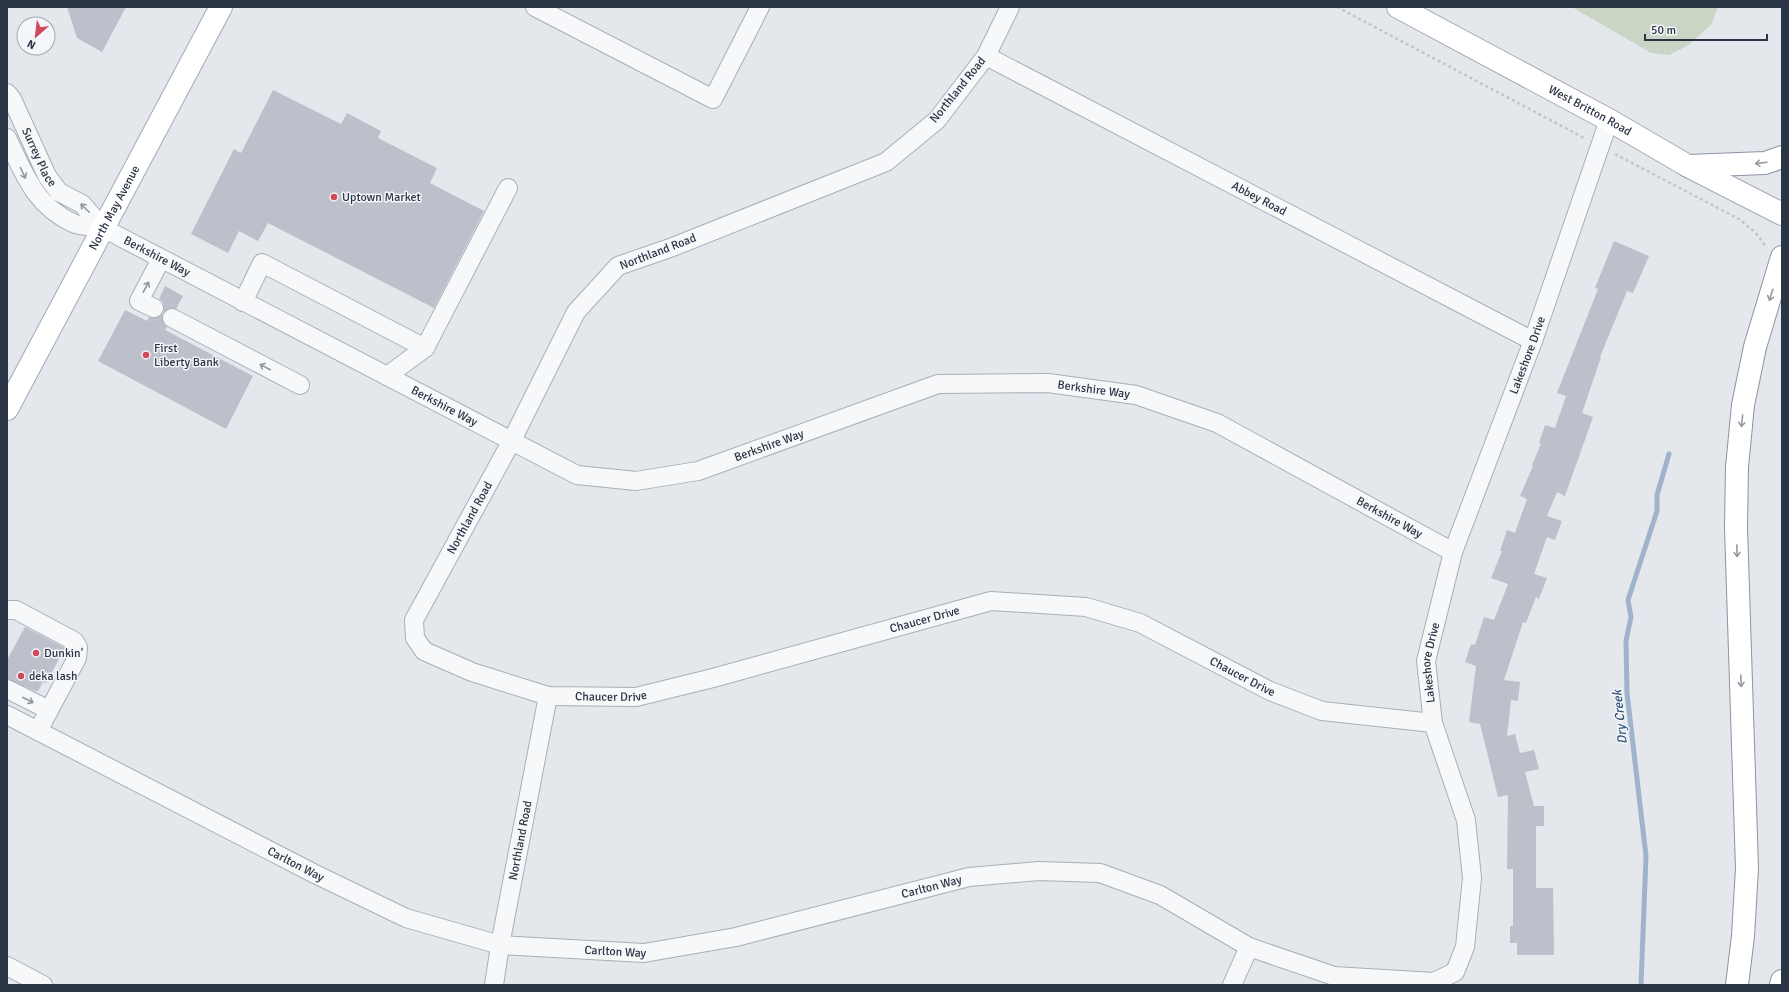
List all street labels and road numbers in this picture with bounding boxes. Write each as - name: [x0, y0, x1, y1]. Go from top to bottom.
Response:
- street label: Northland Road: [927, 54, 989, 126]
- street label: West Britton Road: [1546, 82, 1634, 139]
- street label: Surrey Place: [18, 125, 60, 190]
- street label: North May Avenue: [85, 163, 143, 253]
- street label: Abbey Road: [1229, 178, 1289, 219]
- street label: Northland Road: [618, 231, 698, 273]
- street label: Berkshire Way: [121, 233, 193, 280]
- street label: Lakeshore Drive: [1506, 314, 1548, 396]
- street label: Berkshire Way: [1057, 377, 1131, 402]
- street label: Berkshire Way: [409, 382, 481, 430]
- street label: Berkshire Way: [732, 426, 806, 465]
- street label: Northland Road: [444, 479, 496, 557]
- street label: Berkshire Way: [1354, 493, 1425, 542]
- street label: Chaucer Drive: [888, 603, 961, 636]
- street label: Lakeshore Drive: [1419, 621, 1443, 704]
- street label: Chaucer Drive: [1207, 653, 1277, 700]
- street label: Chaucer Drive: [575, 687, 648, 704]
- street label: Northland Road: [505, 799, 535, 881]
- street label: Carlton Way: [265, 843, 327, 885]
- street label: Carlton Way: [900, 872, 964, 902]
- street label: Carlton Way: [584, 942, 647, 961]

